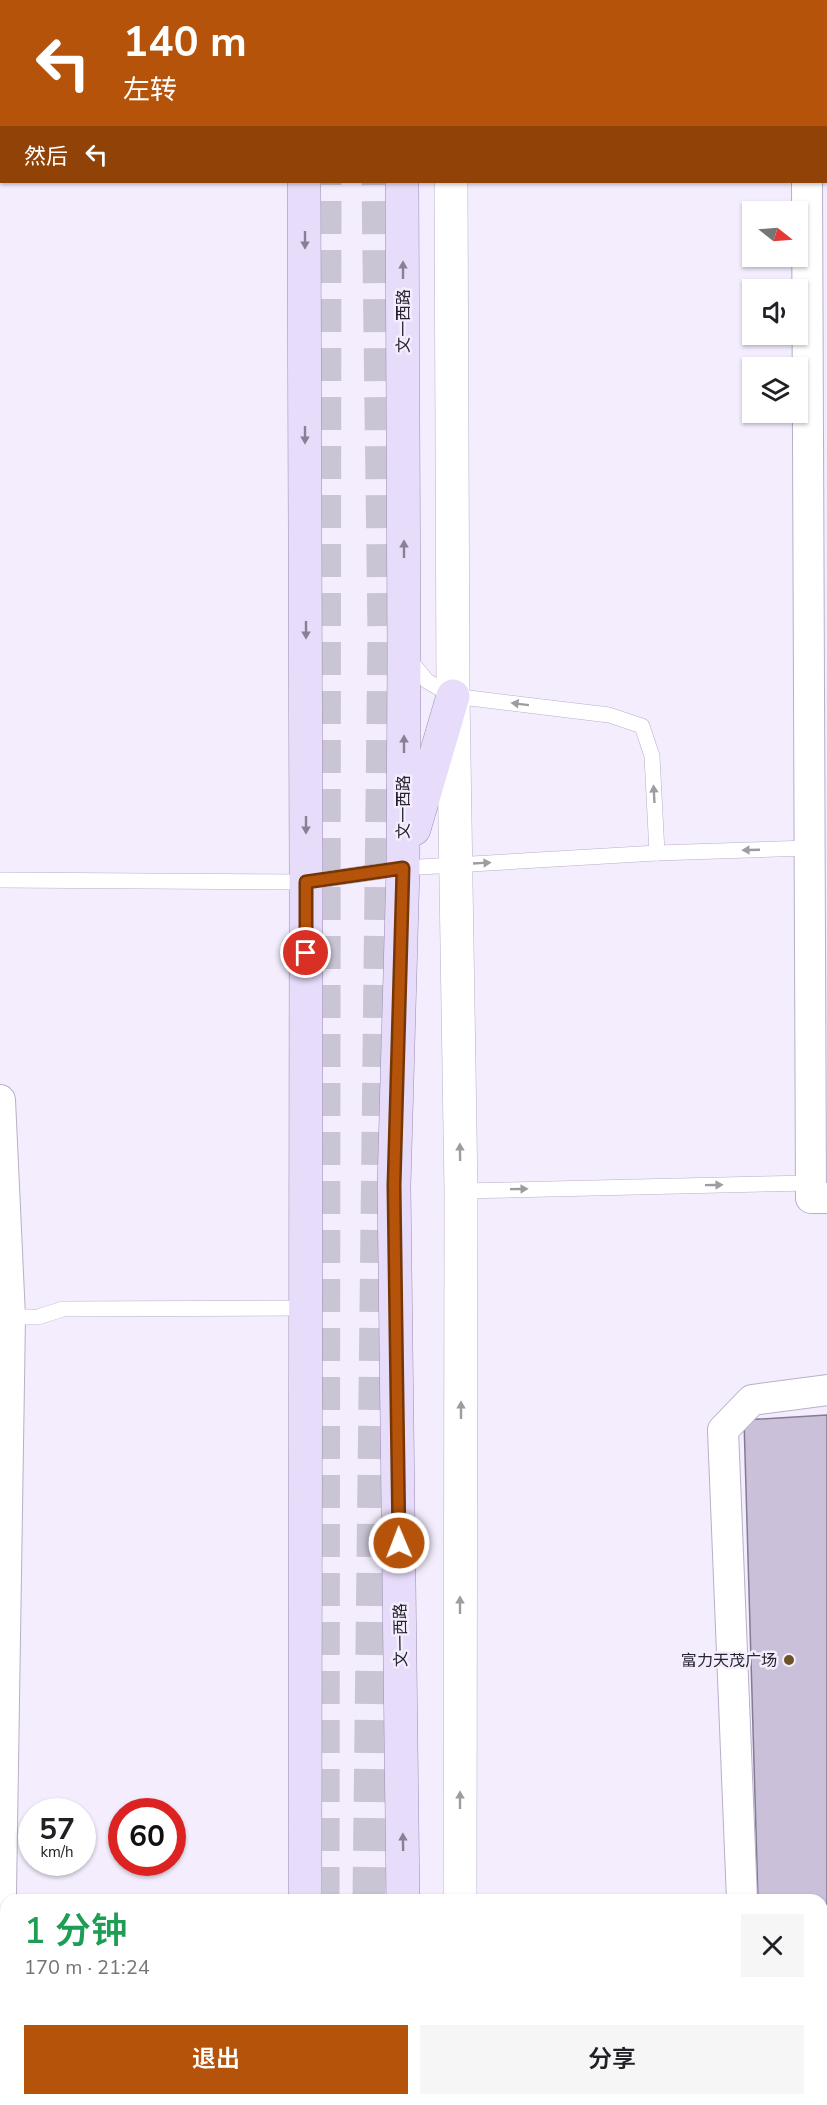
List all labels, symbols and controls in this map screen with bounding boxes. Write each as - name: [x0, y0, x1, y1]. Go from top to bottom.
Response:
- text: 140 m: [123, 14, 247, 71]
- icon: left: [24, 24, 102, 102]
- text: 左转: [123, 72, 177, 109]
- icon: left: [80, 138, 113, 171]
- text: 然后: [24, 142, 68, 172]
- north arrow: [742, 201, 808, 267]
- map controls: [742, 201, 808, 423]
- one-way arrow: [300, 230, 310, 249]
- one-way arrow: [398, 261, 408, 280]
- button: sound: [742, 279, 808, 345]
- street label: 文一西路: [393, 289, 415, 353]
- button: layers: [742, 357, 808, 423]
- one-way arrow: [300, 425, 310, 444]
- one-way arrow: [399, 540, 409, 559]
- one-way arrow: [301, 620, 311, 639]
- one-way arrow: [510, 699, 529, 709]
- one-way arrow: [399, 735, 408, 754]
- street label: 文一西路: [393, 775, 415, 839]
- one-way arrow: [650, 785, 659, 804]
- one-way arrow: [301, 815, 311, 834]
- one-way arrow: [742, 845, 761, 855]
- one-way arrow: [472, 859, 491, 868]
- pin: [280, 927, 331, 978]
- icon: arrive: [289, 936, 322, 969]
- one-way arrow: [455, 1143, 465, 1162]
- one-way arrow: [705, 1180, 724, 1190]
- one-way arrow: [510, 1184, 529, 1194]
- one-way arrow: [456, 1401, 466, 1420]
- position arrow: [367, 1511, 431, 1575]
- one-way arrow: [455, 1596, 465, 1615]
- street label: 文一西路: [389, 1603, 413, 1667]
- place label: 富力天茂广场: [681, 1650, 777, 1672]
- marker: 富力天茂广场: [782, 1653, 796, 1667]
- one-way arrow: [455, 1791, 465, 1810]
- speed limit sign: 60: [108, 1798, 186, 1876]
- text: 57: [39, 1809, 75, 1850]
- one-way arrow: [398, 1833, 408, 1852]
- text: km/h: [40, 1842, 74, 1862]
- text: 1 分钟: [24, 1907, 127, 1956]
- button: close: [741, 1914, 804, 1977]
- text: 170 m · 21:24: [24, 1954, 150, 1981]
- button: 退出: [24, 2025, 408, 2094]
- button: 分享: [420, 2025, 804, 2094]

